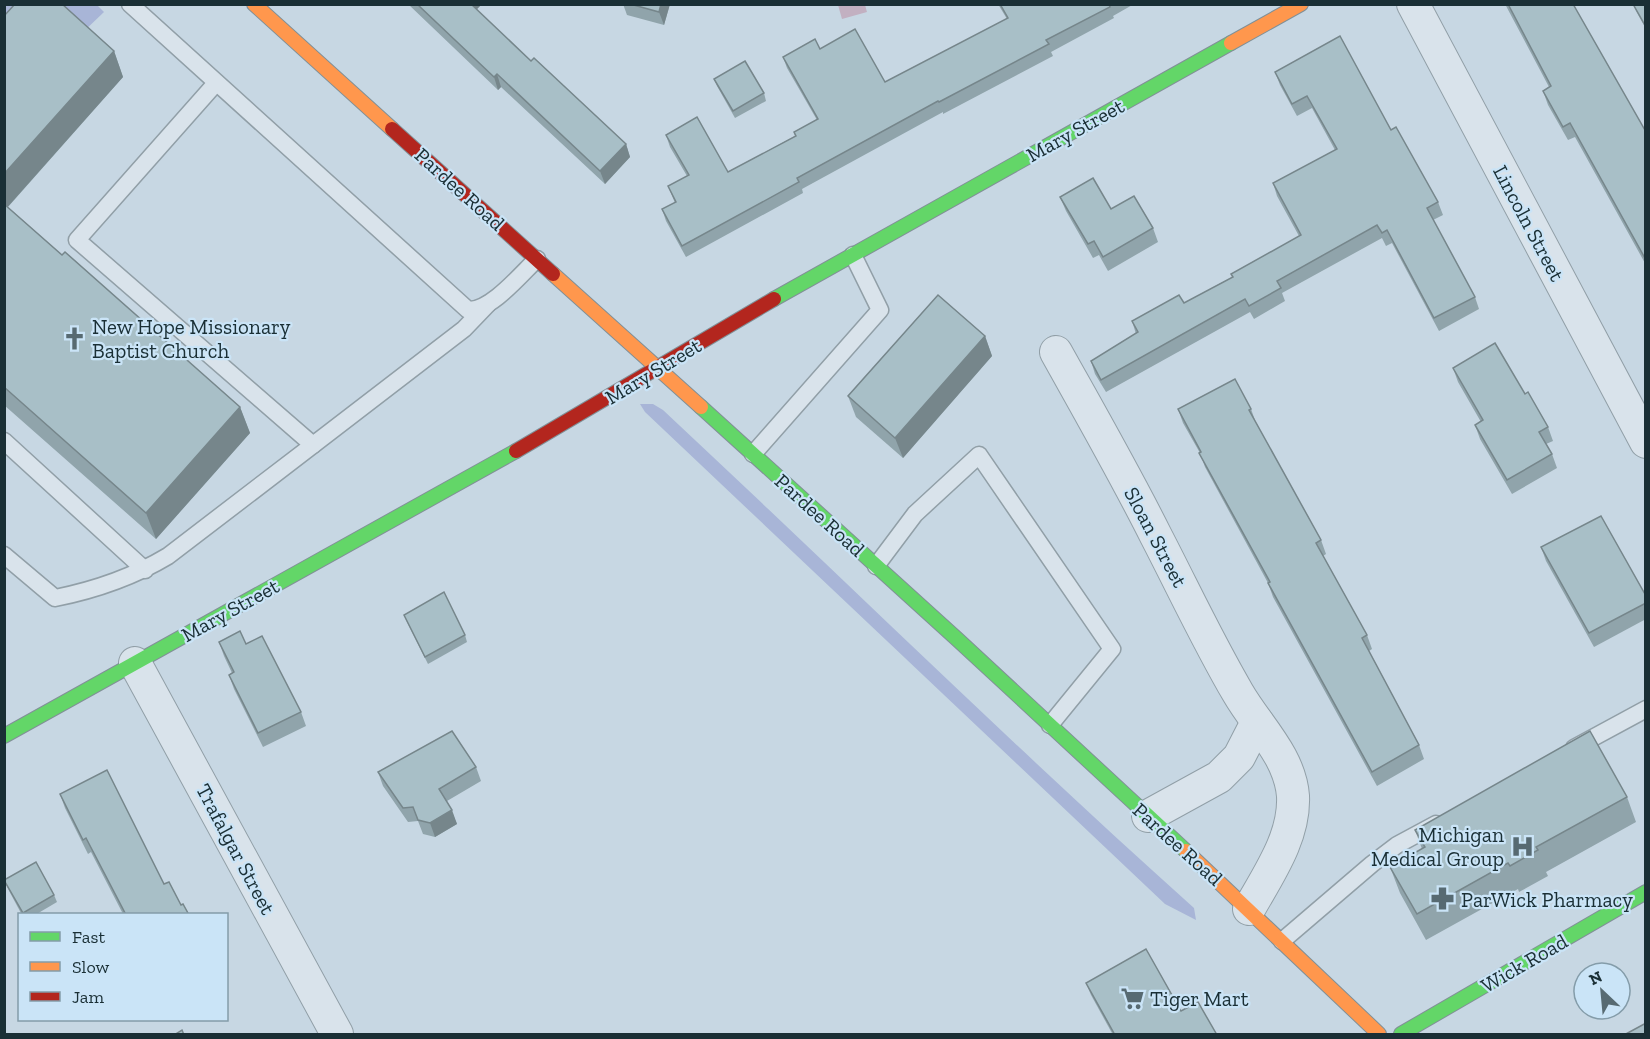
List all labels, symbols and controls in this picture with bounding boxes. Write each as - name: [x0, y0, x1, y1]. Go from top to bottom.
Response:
- street label: Mary Street: [1022, 93, 1128, 167]
- street label: Pardee Road: [410, 142, 510, 236]
- street label: Lincoln Street: [1488, 161, 1570, 285]
- place label: New Hope Missionary Baptist Church: [92, 314, 291, 363]
- church icon: New Hope Missionary Baptist Church: [61, 325, 87, 351]
- street label: Mary Street: [600, 332, 706, 409]
- street label: Pardee Road: [770, 468, 870, 562]
- street label: Sloan Street: [1119, 483, 1193, 592]
- street label: Mary Street: [177, 573, 283, 647]
- street label: Trafalgar Street: [191, 779, 281, 919]
- street label: Pardee Road: [1128, 797, 1228, 891]
- place label: Michigan Medical Group: [1371, 822, 1504, 871]
- hospital icon: Michigan Medical Group: [1509, 833, 1535, 859]
- pharmacy icon: ParWick Pharmacy: [1430, 886, 1456, 912]
- place label: ParWick Pharmacy: [1461, 887, 1633, 912]
- legend: [18, 913, 228, 1021]
- text: Fast: [72, 926, 105, 948]
- street label: Wick Road: [1476, 928, 1572, 998]
- text: Slow: [72, 956, 109, 978]
- north arrow: [1572, 961, 1632, 1021]
- text: N: [1586, 967, 1605, 989]
- supermarket icon: Tiger Mart: [1119, 985, 1145, 1011]
- text: Jam: [72, 986, 104, 1008]
- place label: Tiger Mart: [1150, 986, 1249, 1011]

